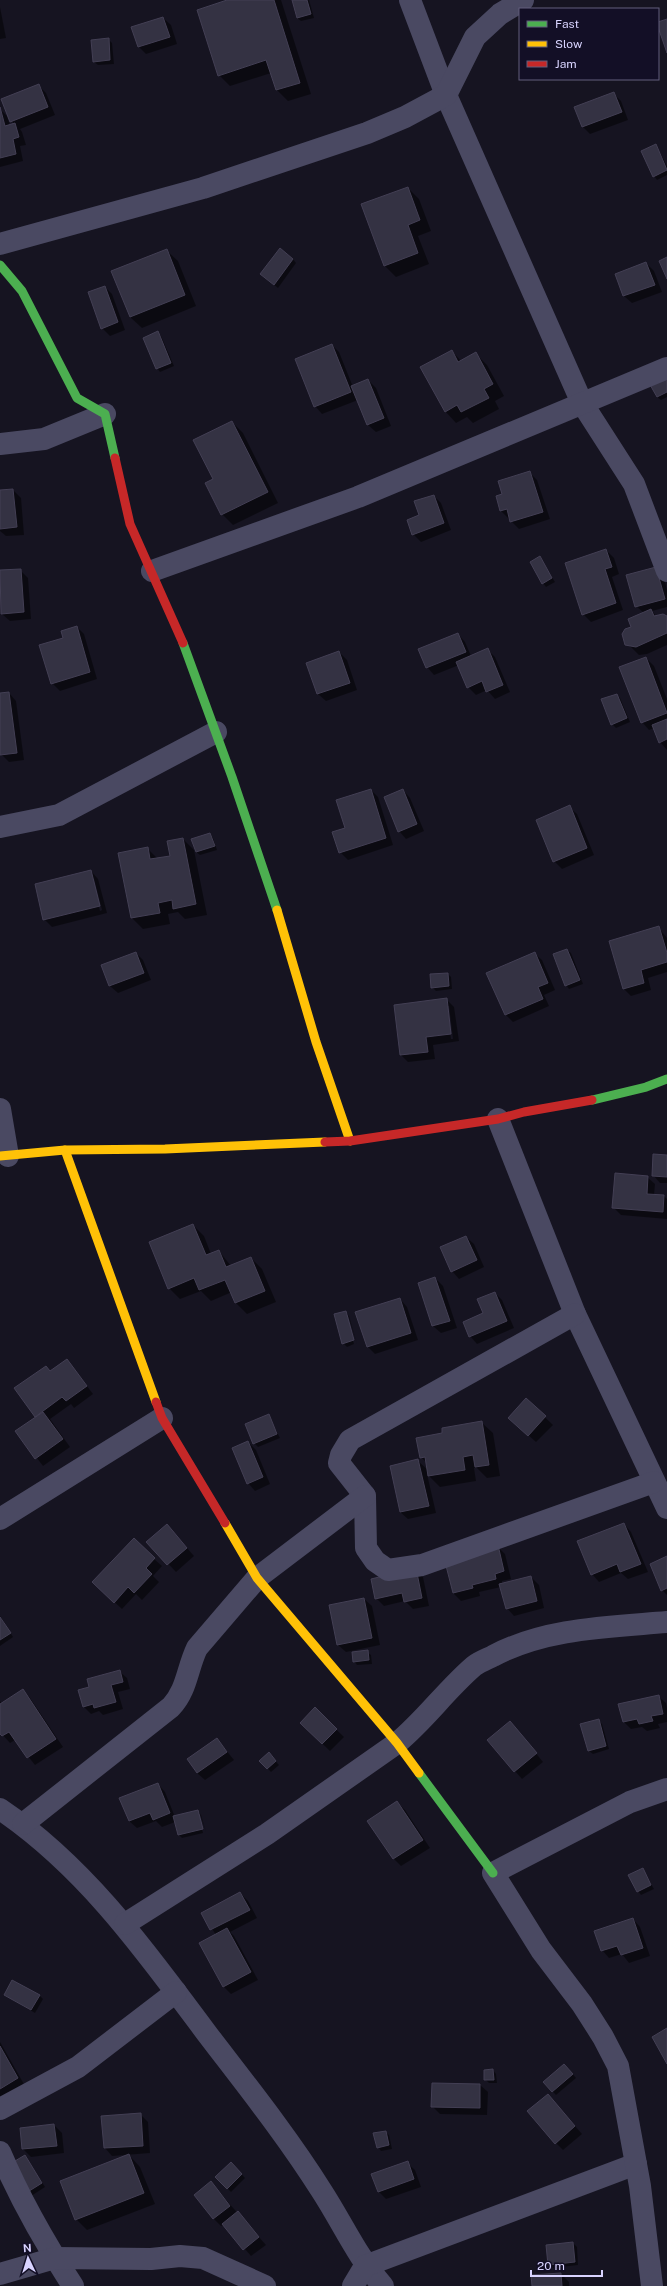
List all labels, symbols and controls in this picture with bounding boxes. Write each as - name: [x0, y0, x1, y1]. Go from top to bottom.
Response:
- legend: [519, 8, 659, 80]
- text: Fast: [555, 17, 580, 31]
- text: Slow: [555, 37, 583, 51]
- text: Jam: [555, 57, 577, 71]
- north arrow: [8, 2238, 48, 2278]
- text: N: [23, 2242, 32, 2254]
- scale bar: [531, 2252, 602, 2278]
- text: 20 m: [537, 2259, 565, 2273]

